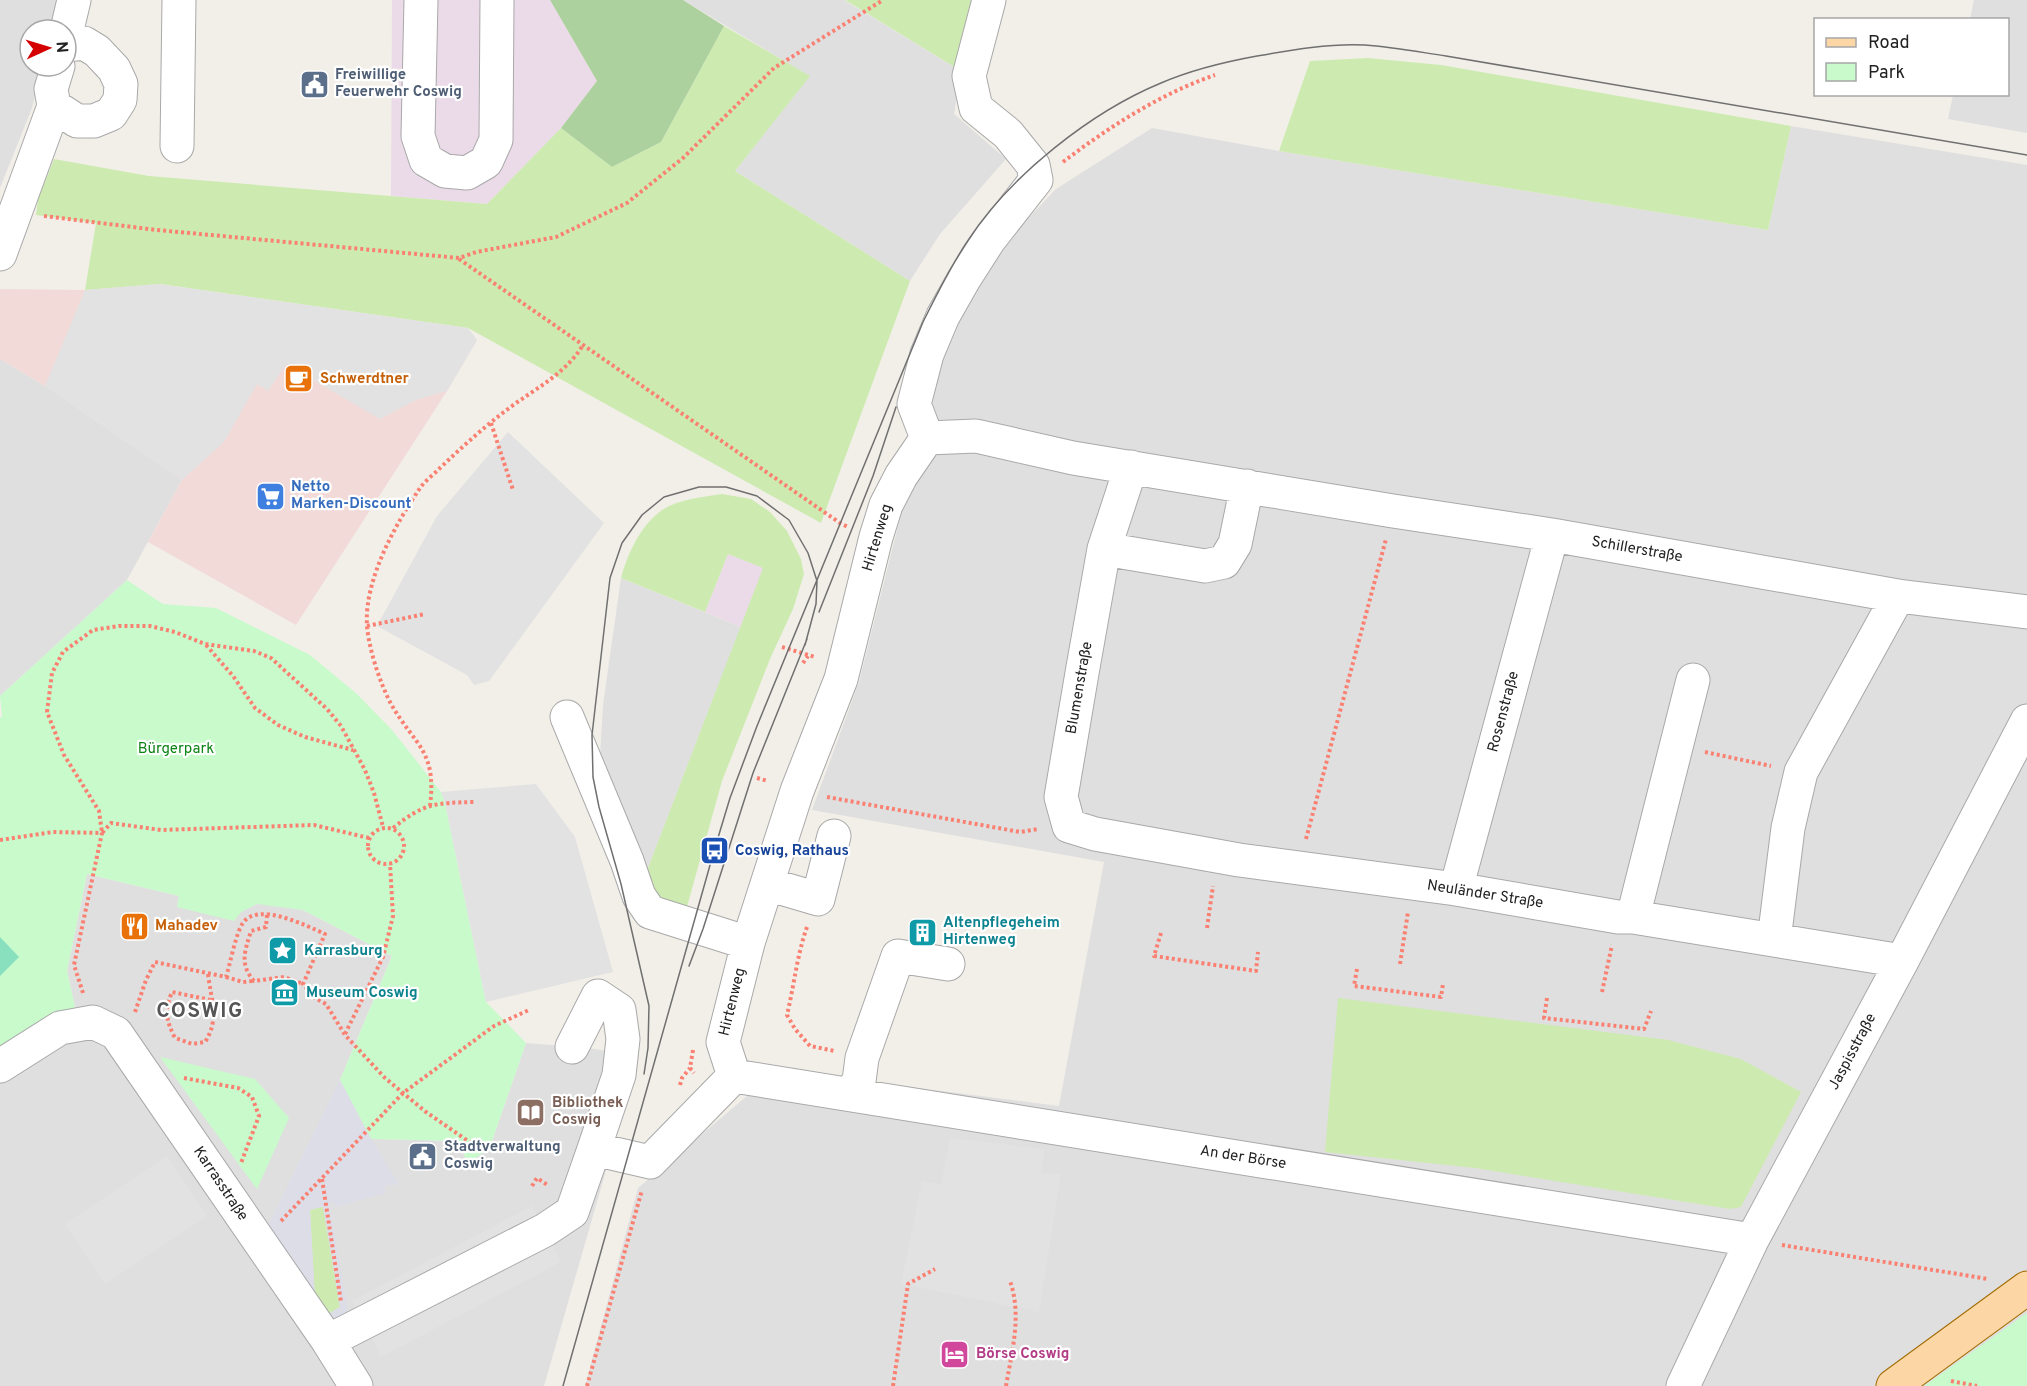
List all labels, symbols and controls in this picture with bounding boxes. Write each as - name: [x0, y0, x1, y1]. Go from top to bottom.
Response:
- north arrow: [18, 18, 78, 78]
- legend: [1814, 18, 2009, 96]
- text: Road: [1868, 32, 1910, 55]
- text: N: [51, 41, 71, 54]
- text: Park: [1868, 62, 1905, 85]
- place label: Freiwillige Feuerwehr Coswig: [335, 66, 462, 102]
- public building icon: Freiwillige Feuerwehr Coswig: [298, 68, 330, 100]
- cafe icon: Schwerdtner: [283, 363, 315, 395]
- place label: Schwerdtner: [320, 370, 410, 389]
- place label: Netto Marken-Discount: [291, 478, 411, 514]
- supermarket icon: Netto Marken-Discount: [254, 480, 286, 512]
- street label: Hirtenweg: [859, 502, 897, 574]
- street label: Schillerstraße: [1590, 533, 1684, 567]
- street label: Blumenstraße: [1063, 640, 1097, 736]
- street label: Rosenstraße: [1484, 669, 1524, 755]
- park label: Bürgerpark: [138, 740, 214, 759]
- bus stop icon: Coswig, Rathaus: [698, 835, 730, 867]
- place label: Coswig, Rathaus: [735, 842, 849, 861]
- street label: Neuländer Straße: [1426, 876, 1544, 914]
- restaurant icon: Mahadev: [118, 910, 150, 942]
- place label: Altenpflegeheim Hirtenweg: [943, 914, 1060, 950]
- building icon: Altenpflegeheim Hirtenweg: [906, 916, 938, 948]
- place label: Mahadev: [155, 917, 218, 936]
- place icon: Karrasburg: [267, 935, 299, 967]
- place label: Karrasburg: [304, 942, 383, 961]
- street label: Hirtenweg: [715, 966, 751, 1038]
- museum icon: Museum Coswig: [269, 977, 301, 1009]
- place label: Museum Coswig: [306, 984, 418, 1003]
- district label: COSWIG: [156, 998, 244, 1025]
- street label: Jaspisstraße: [1825, 1010, 1881, 1094]
- place label: Bibliothek Coswig: [552, 1094, 624, 1130]
- library icon: Bibliothek Coswig: [515, 1096, 547, 1128]
- place label: Stadtverwaltung Coswig: [444, 1138, 561, 1174]
- public building icon: Stadtverwaltung Coswig: [407, 1140, 439, 1172]
- street label: An der Börse: [1198, 1142, 1288, 1174]
- street label: Karrasstraße: [188, 1143, 252, 1225]
- hotel icon: Börse Coswig: [939, 1338, 971, 1370]
- place label: Börse Coswig: [976, 1345, 1070, 1364]

